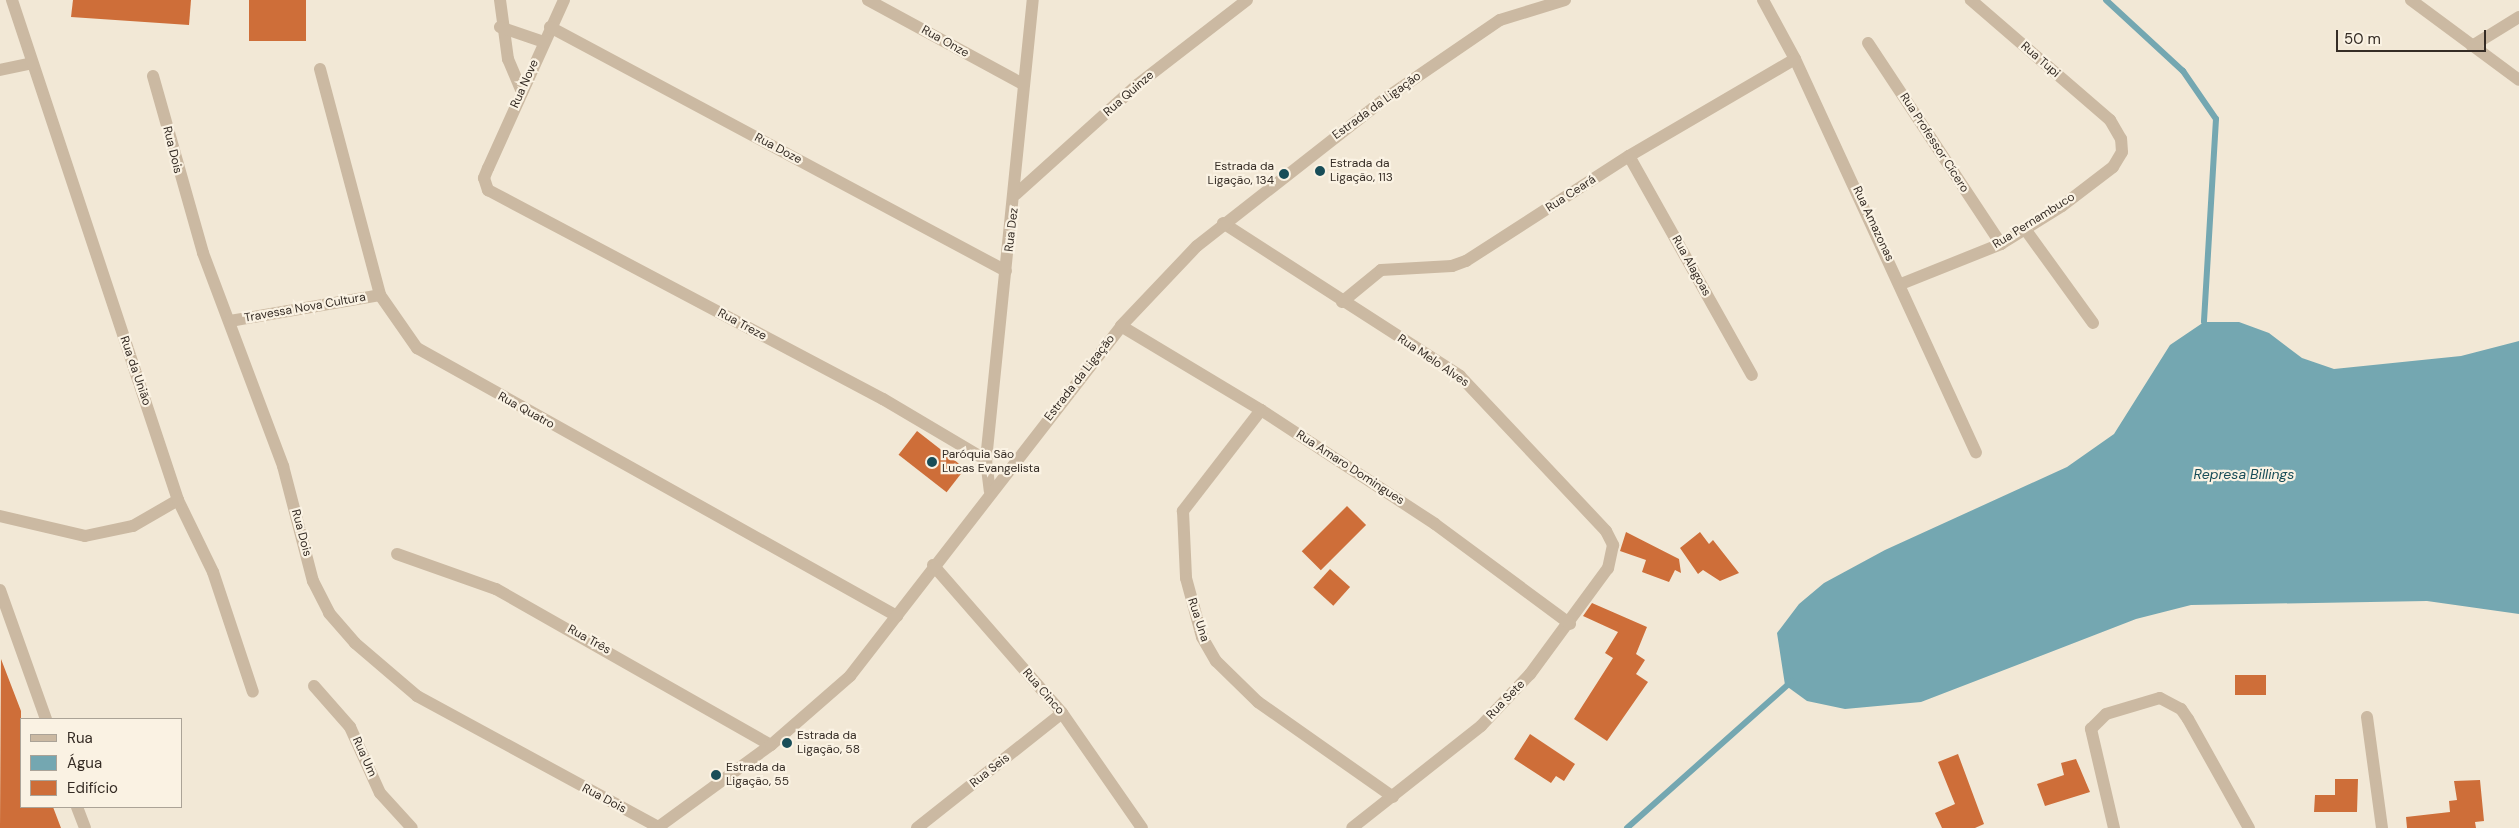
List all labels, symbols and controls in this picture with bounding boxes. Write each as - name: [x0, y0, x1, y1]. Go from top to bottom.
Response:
- scale bar: [2339, 20, 2489, 52]
- street label: Rua Onze: [919, 23, 971, 61]
- text: 50 m: [2344, 29, 2381, 49]
- street label: Rua Tupi: [2017, 39, 2063, 81]
- street label: Rua Nove: [508, 57, 542, 111]
- street label: Rua Quinze: [1101, 68, 1157, 120]
- street label: Estrada da Ligação: [1330, 69, 1424, 143]
- street label: Rua Professor Cícero: [1896, 91, 1972, 195]
- street label: Rua Dois: [159, 125, 185, 175]
- street label: Rua Doze: [752, 131, 804, 167]
- place label: Estrada da Ligação, 113: [1330, 157, 1393, 185]
- place label: Estrada da Ligação, 134: [1208, 160, 1274, 188]
- marker: Estrada da Ligação, 113: [1314, 165, 1326, 177]
- marker: Estrada da Ligação, 134: [1278, 168, 1290, 180]
- street label: Rua Ceará: [1543, 173, 1599, 215]
- street label: Rua Amazonas: [1849, 184, 1897, 264]
- street label: Rua Pernambuco: [1990, 190, 2078, 252]
- street label: Rua Dez: [1002, 207, 1022, 253]
- street label: Rua Alagoas: [1668, 233, 1714, 299]
- street label: Travessa Nova Cultura: [243, 290, 367, 326]
- street label: Rua Treze: [715, 306, 769, 344]
- street label: Estrada da Ligação: [1042, 332, 1118, 424]
- street label: Rua Melo Alves: [1395, 332, 1471, 390]
- street label: Rua da União: [116, 335, 154, 407]
- street label: Rua Quatro: [495, 390, 557, 432]
- street label: Rua Amaro Domingues: [1293, 428, 1407, 508]
- place label: Paróquia São Lucas Evangelista: [942, 448, 1040, 476]
- marker: Paróquia São Lucas Evangelista: [926, 456, 938, 468]
- water label: Represa Billings: [2194, 466, 2294, 482]
- street label: Rua Dois: [288, 508, 314, 558]
- street label: Rua Una: [1184, 596, 1212, 644]
- street label: Rua Três: [565, 622, 613, 658]
- street label: Rua Cinco: [1019, 666, 1067, 718]
- street label: Rua Sete: [1484, 678, 1528, 722]
- legend: [20, 718, 182, 808]
- text: Rua: [67, 728, 93, 748]
- place label: Estrada da Ligação, 58: [797, 729, 860, 757]
- street label: Rua Um: [349, 735, 379, 779]
- marker: Estrada da Ligação, 58: [781, 737, 793, 749]
- street label: Rua Seis: [967, 751, 1013, 791]
- text: Água: [67, 753, 102, 773]
- place label: Estrada da Ligação, 55: [726, 761, 789, 789]
- marker: Estrada da Ligação, 55: [710, 769, 722, 781]
- text: Edifício: [67, 778, 118, 798]
- street label: Rua Dois: [579, 781, 629, 817]

